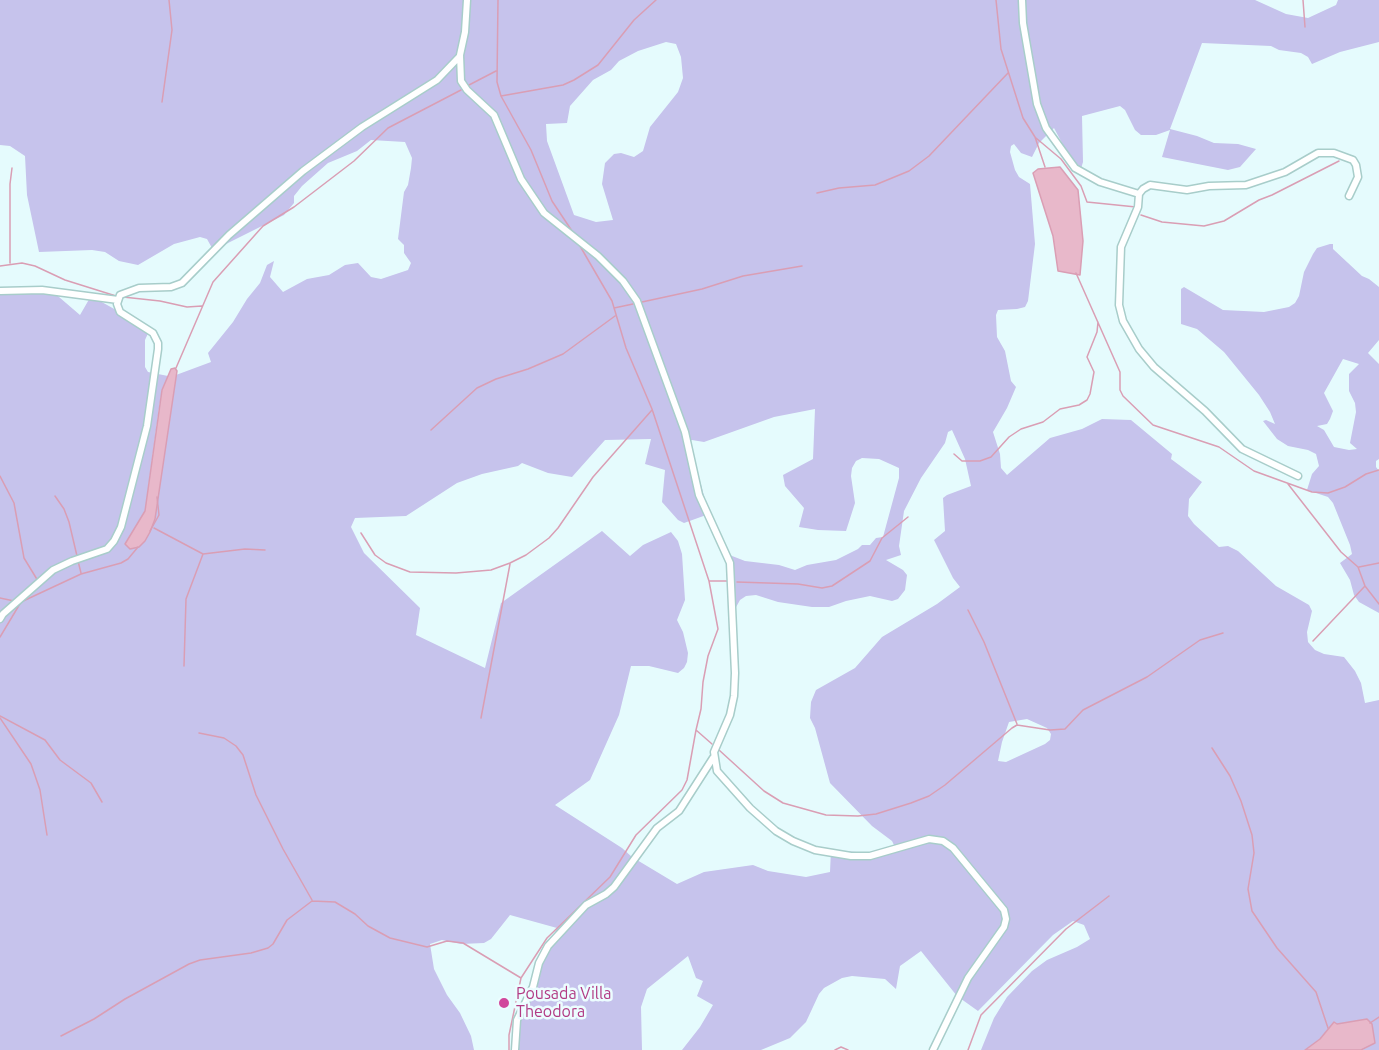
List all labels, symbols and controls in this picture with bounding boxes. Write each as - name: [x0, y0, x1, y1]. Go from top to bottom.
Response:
- place label: Pousada Villa Theodora: [516, 984, 612, 1022]
- marker: Pousada Villa Theodora: [497, 996, 511, 1010]

